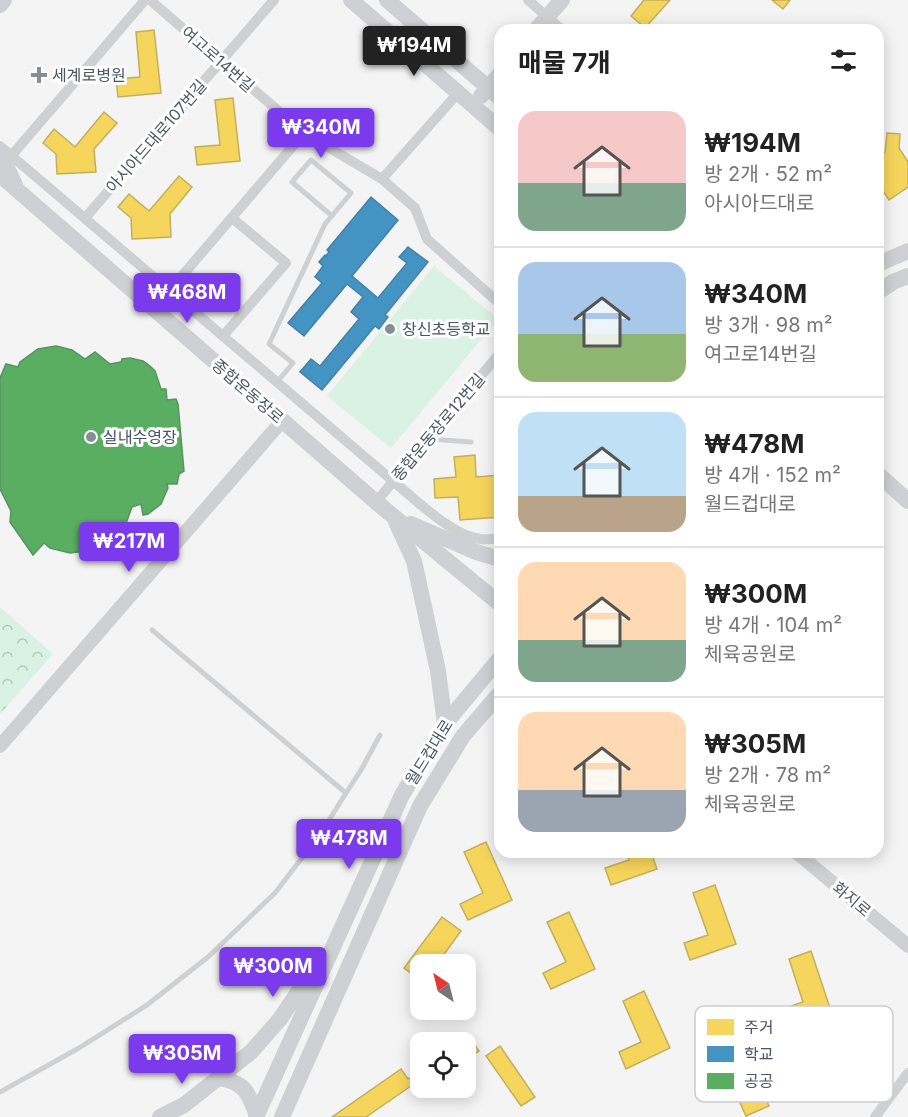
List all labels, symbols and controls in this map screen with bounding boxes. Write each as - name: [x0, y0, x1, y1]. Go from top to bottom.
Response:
- street label: 여고로14번길: [177, 22, 259, 96]
- pin: ₩194M: [372, 26, 456, 77]
- text: ₩194M: [377, 33, 451, 57]
- icon: filters: [827, 44, 860, 77]
- text: 매물 7개: [518, 47, 611, 78]
- place label: 세계로병원: [52, 65, 126, 85]
- marker: 세계로병원: [30, 66, 48, 84]
- street label: 아시아드대로107번길: [102, 75, 210, 197]
- pin: ₩340M: [279, 108, 363, 159]
- text: ₩340M: [281, 115, 361, 139]
- text: ₩194M: [704, 127, 801, 158]
- icon: home: [566, 135, 638, 207]
- text: 방 2개 · 52 m²: [704, 162, 832, 186]
- text: 아시아드대로: [704, 191, 814, 215]
- pin: ₩468M: [145, 273, 229, 324]
- text: ₩340M: [704, 278, 807, 309]
- text: ₩468M: [148, 280, 226, 304]
- icon: home: [566, 286, 638, 358]
- text: 방 3개 · 98 m²: [704, 313, 833, 337]
- place label: 창신초등학교: [402, 319, 490, 339]
- marker: 창신초등학교: [383, 322, 397, 336]
- text: 여고로14번길: [704, 342, 817, 366]
- street label: 종합운동장로: [208, 354, 288, 428]
- street label: 종합운동장로12번길: [387, 369, 489, 485]
- place label: 실내수영장: [103, 427, 177, 447]
- text: ₩478M: [704, 428, 805, 459]
- marker: 실내수영장: [84, 430, 98, 444]
- icon: home: [566, 436, 638, 508]
- text: 방 4개 · 152 m²: [704, 463, 841, 487]
- text: 월드컵대로: [704, 492, 796, 516]
- pin: ₩217M: [87, 522, 171, 573]
- text: ₩217M: [93, 529, 165, 553]
- text: ₩300M: [704, 578, 807, 609]
- icon: home: [566, 586, 638, 658]
- text: 방 4개 · 104 m²: [704, 613, 842, 637]
- text: 체육공원로: [704, 642, 796, 666]
- street label: 월드컵대로: [401, 715, 457, 789]
- text: ₩305M: [704, 728, 806, 759]
- icon: home: [566, 736, 638, 808]
- text: 방 2개 · 78 m²: [704, 763, 831, 787]
- text: 체육공원로: [704, 792, 796, 816]
- pin: ₩478M: [307, 819, 391, 870]
- text: ₩478M: [310, 826, 388, 850]
- street label: 화지로: [829, 877, 876, 921]
- pin: ₩300M: [231, 947, 315, 998]
- text: ₩300M: [233, 954, 313, 978]
- north arrow: [410, 954, 476, 1020]
- map controls: [410, 954, 476, 1098]
- legend: [695, 1006, 893, 1102]
- text: 주거: [744, 1017, 773, 1037]
- button: locate: [410, 1032, 476, 1098]
- pin: ₩305M: [140, 1034, 224, 1085]
- text: ₩305M: [143, 1041, 221, 1065]
- text: 학교: [744, 1044, 773, 1064]
- text: 공공: [744, 1071, 773, 1091]

